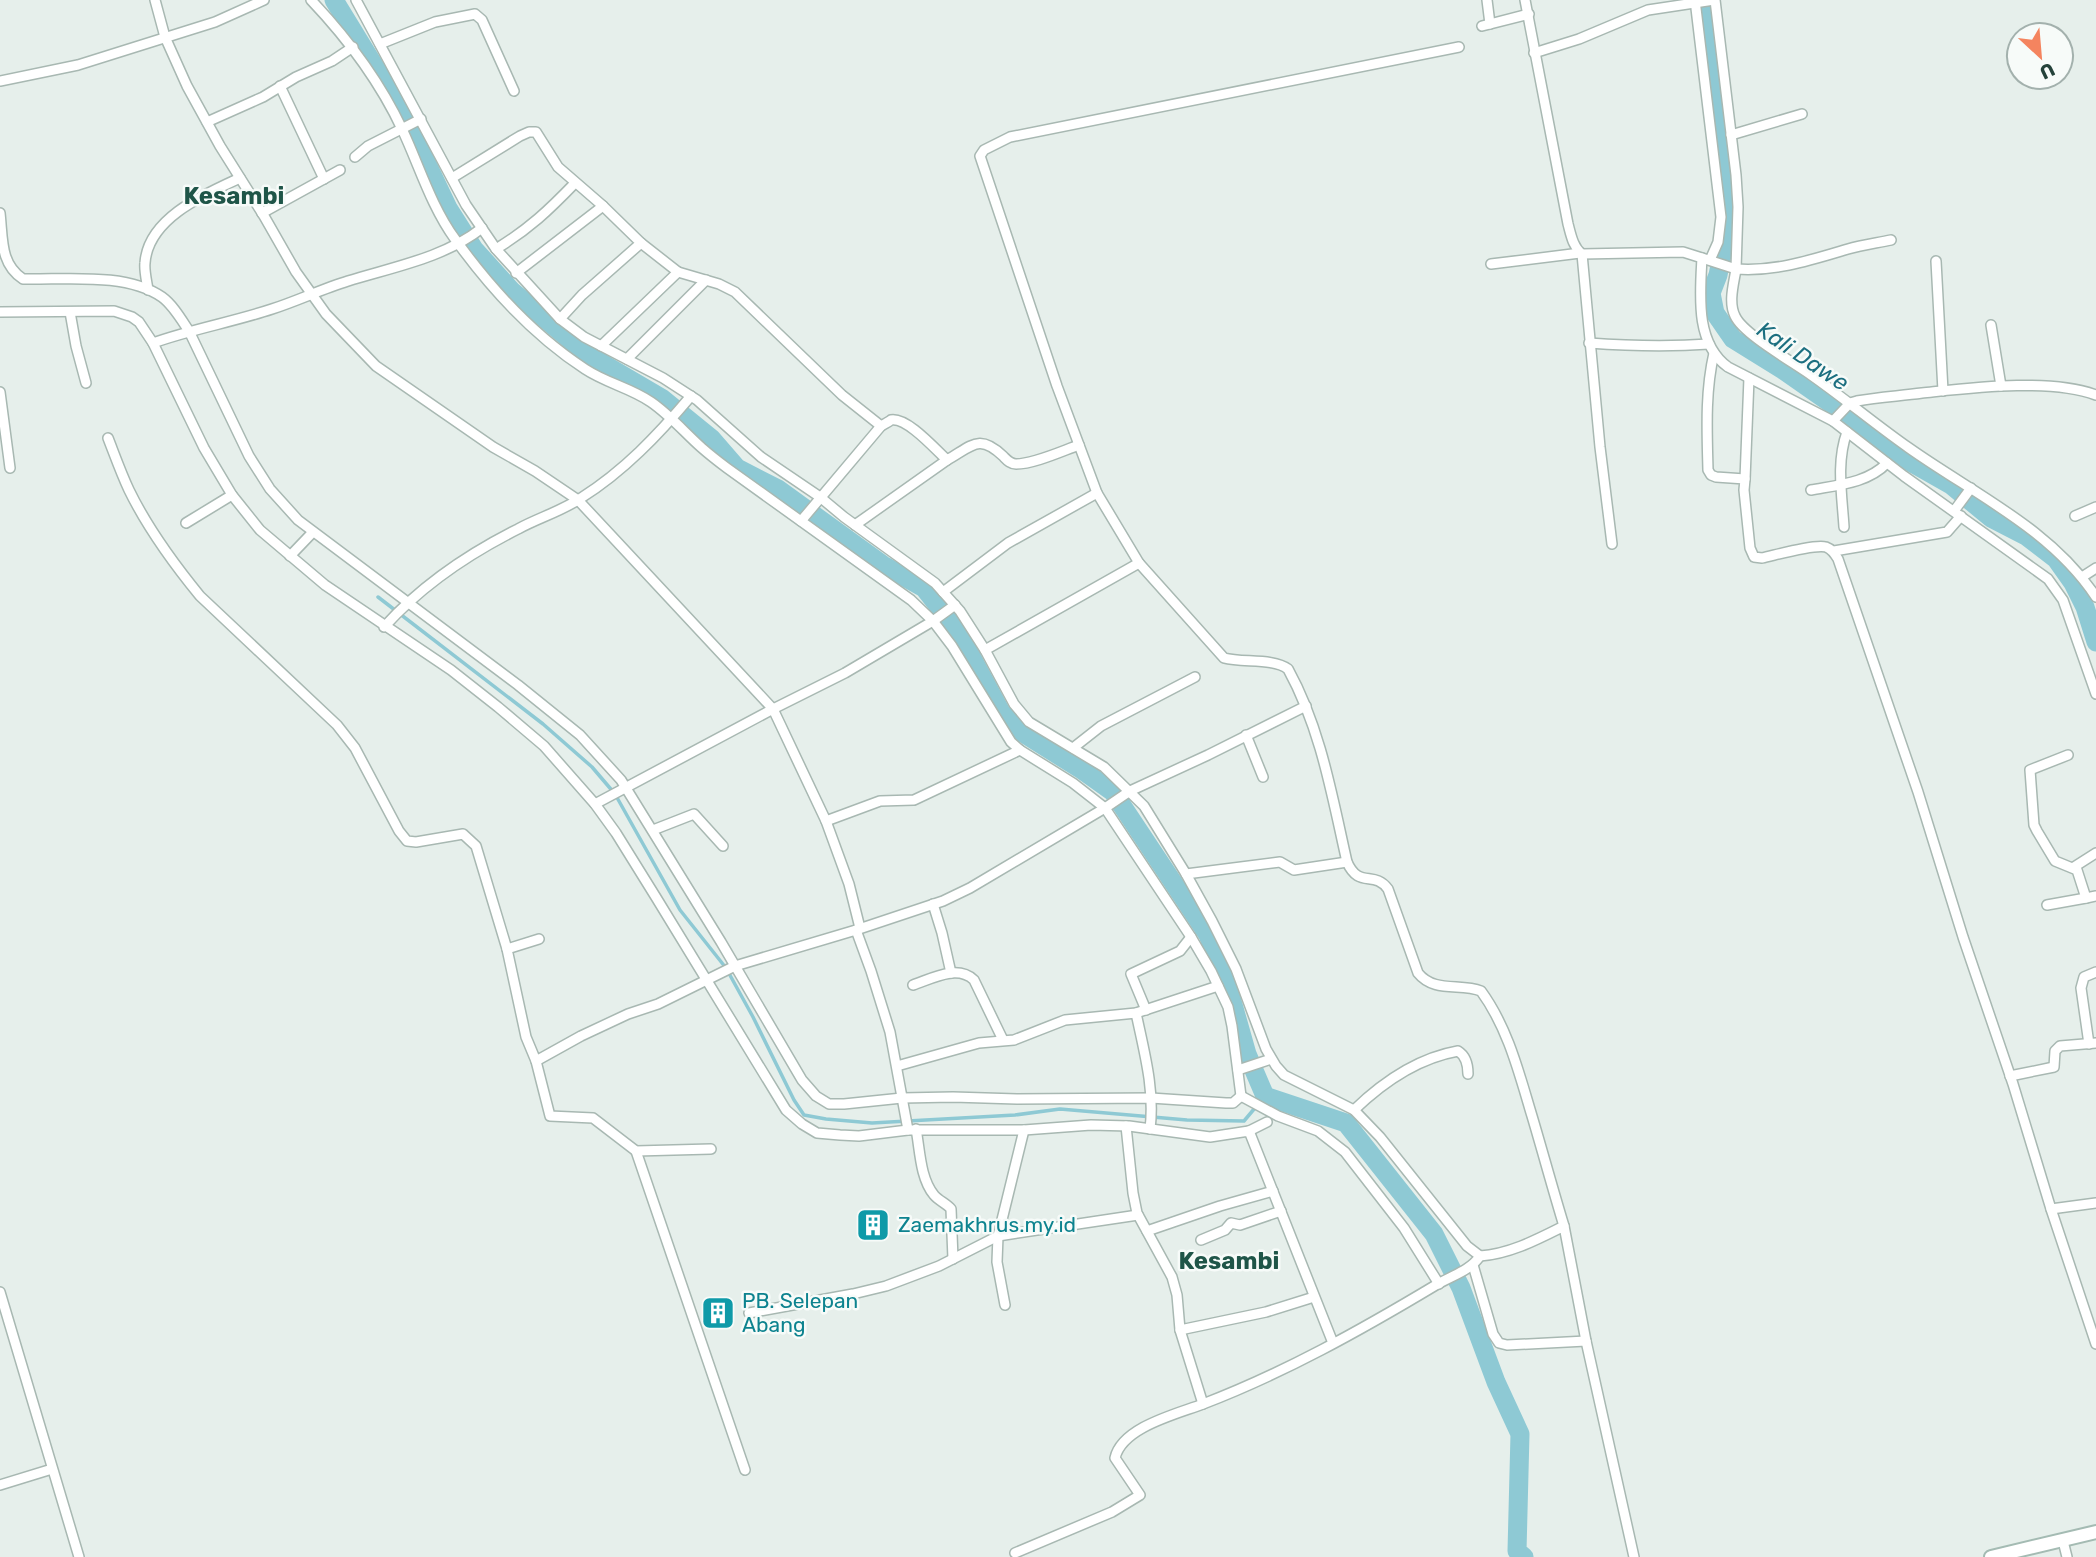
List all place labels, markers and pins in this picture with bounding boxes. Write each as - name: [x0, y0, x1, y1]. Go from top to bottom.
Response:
- building icon: Zaemakhrus.my.id: [854, 1206, 892, 1244]
- place label: Zaemakhrus.my.id: [898, 1212, 1076, 1237]
- place label: PB. Selepan Abang: [742, 1288, 858, 1337]
- building icon: PB. Selepan Abang: [699, 1294, 737, 1332]

